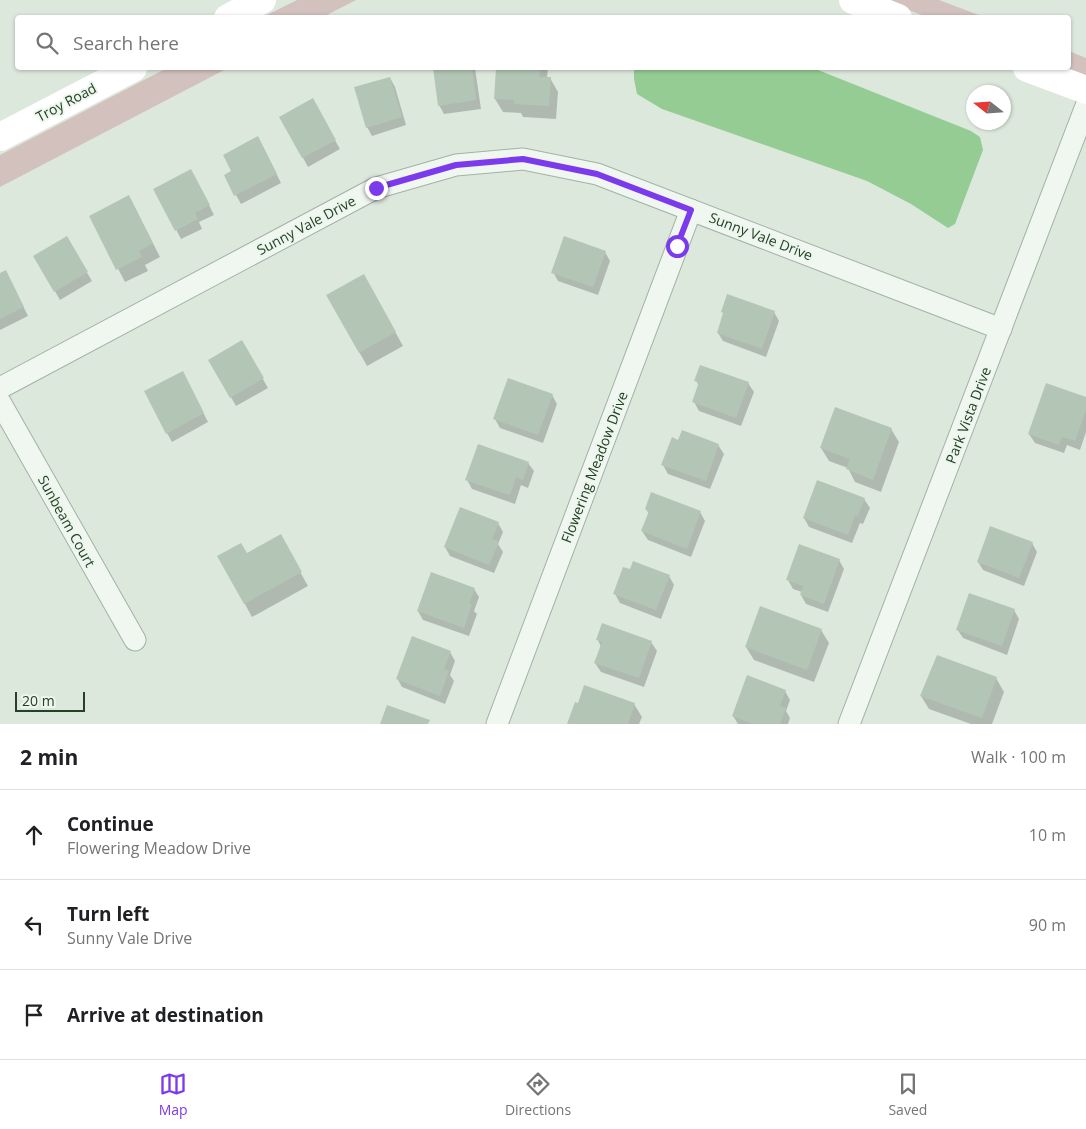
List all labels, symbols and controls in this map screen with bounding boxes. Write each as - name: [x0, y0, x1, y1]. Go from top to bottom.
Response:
- search box: [15, 15, 1071, 70]
- icon: search: [33, 29, 61, 57]
- text: Search here: [73, 30, 179, 56]
- street label: Troy Road: [32, 78, 100, 126]
- north arrow: [966, 85, 1011, 130]
- route end: [365, 177, 388, 200]
- street label: Sunny Vale Drive: [253, 191, 359, 259]
- street label: Sunny Vale Drive: [706, 208, 816, 265]
- route start: [666, 235, 689, 258]
- street label: Park Vista Drive: [941, 364, 995, 466]
- street label: Flowering Meadow Drive: [556, 388, 632, 546]
- street label: Sunbeam Court: [34, 472, 100, 570]
- scale bar: [15, 689, 85, 712]
- text: 20 m: [22, 691, 55, 710]
- text: 2 min: [20, 743, 78, 771]
- text: Walk · 100 m: [971, 746, 1066, 768]
- text: Continue: [67, 811, 154, 837]
- icon: ahead: [20, 821, 48, 849]
- text: 10 m: [1029, 824, 1066, 846]
- text: Flowering Meadow Drive: [67, 837, 251, 859]
- text: Turn left: [67, 901, 149, 927]
- icon: left: [20, 911, 48, 939]
- text: 90 m: [1029, 914, 1066, 936]
- text: Sunny Vale Drive: [67, 927, 192, 949]
- icon: arrive: [20, 1001, 48, 1029]
- text: Arrive at destination: [67, 1002, 264, 1028]
- tab: Map: [159, 1070, 188, 1119]
- tab: Directions: [505, 1070, 571, 1119]
- tab: Saved: [888, 1070, 927, 1119]

